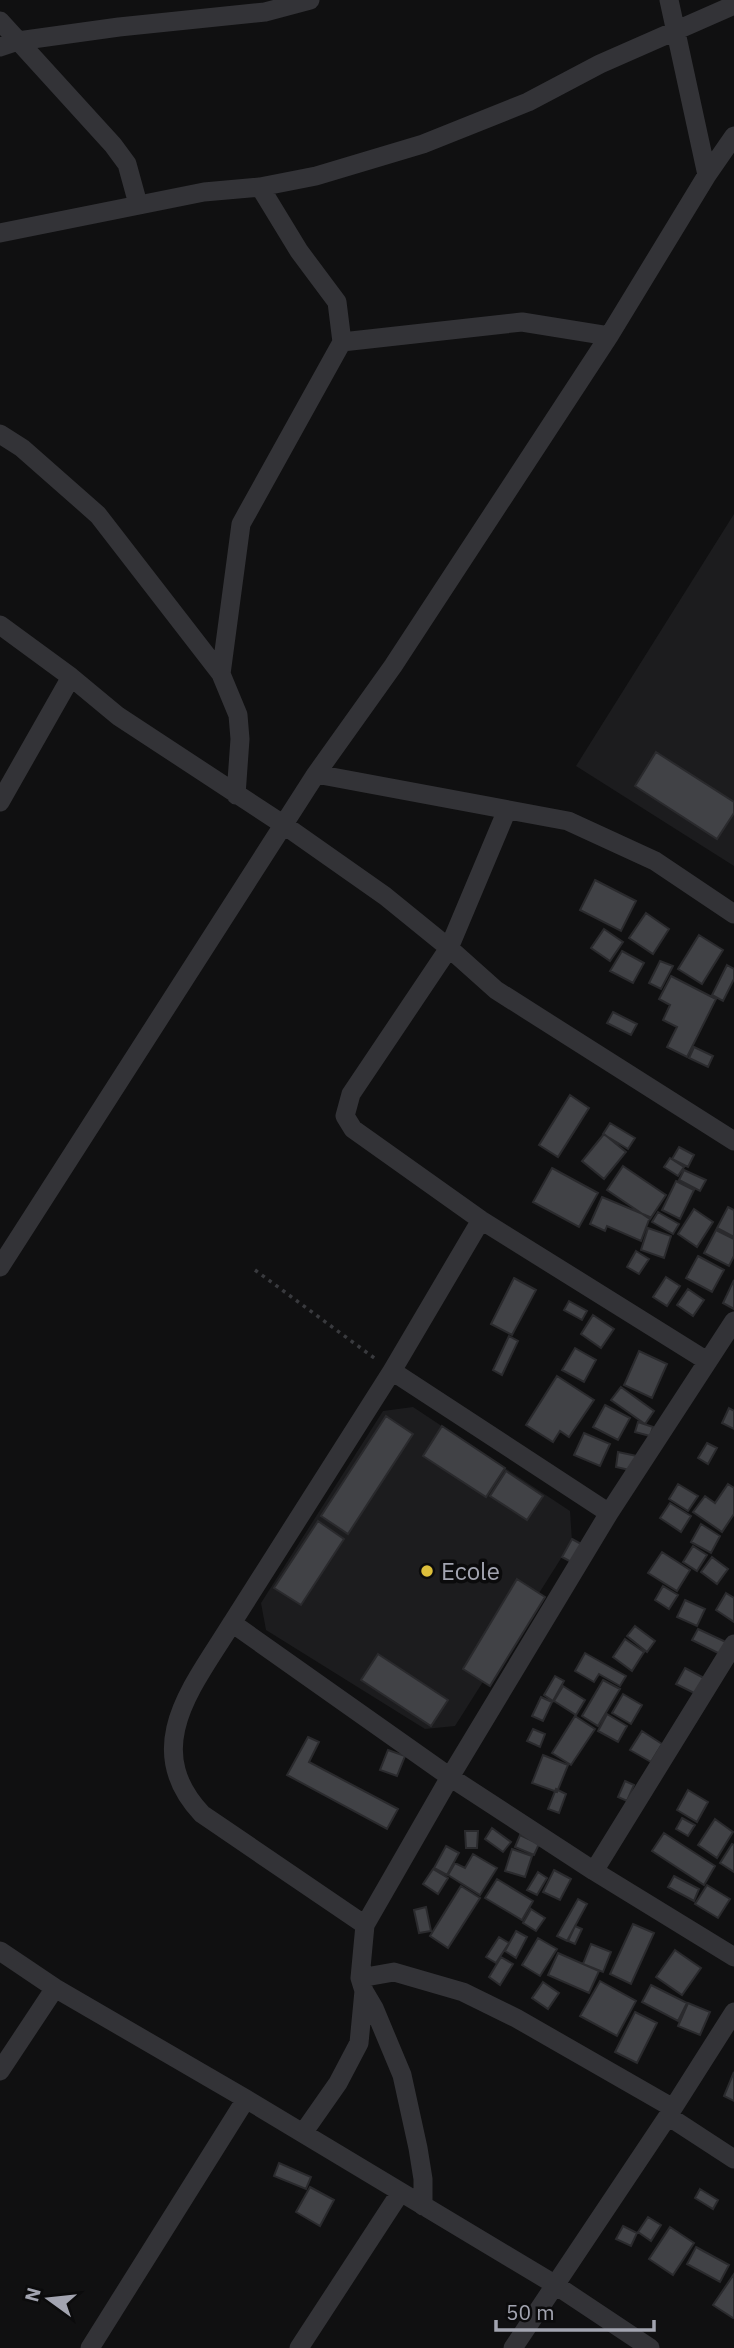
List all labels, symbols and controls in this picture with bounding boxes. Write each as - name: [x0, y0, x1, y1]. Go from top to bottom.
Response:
- place label: Ecole: [441, 1555, 500, 1587]
- marker: Ecole: [419, 1563, 435, 1579]
- north arrow: [14, 2264, 84, 2334]
- text: N: [19, 2285, 46, 2304]
- scale bar: [496, 2288, 654, 2332]
- text: 50 m: [506, 2298, 555, 2326]

